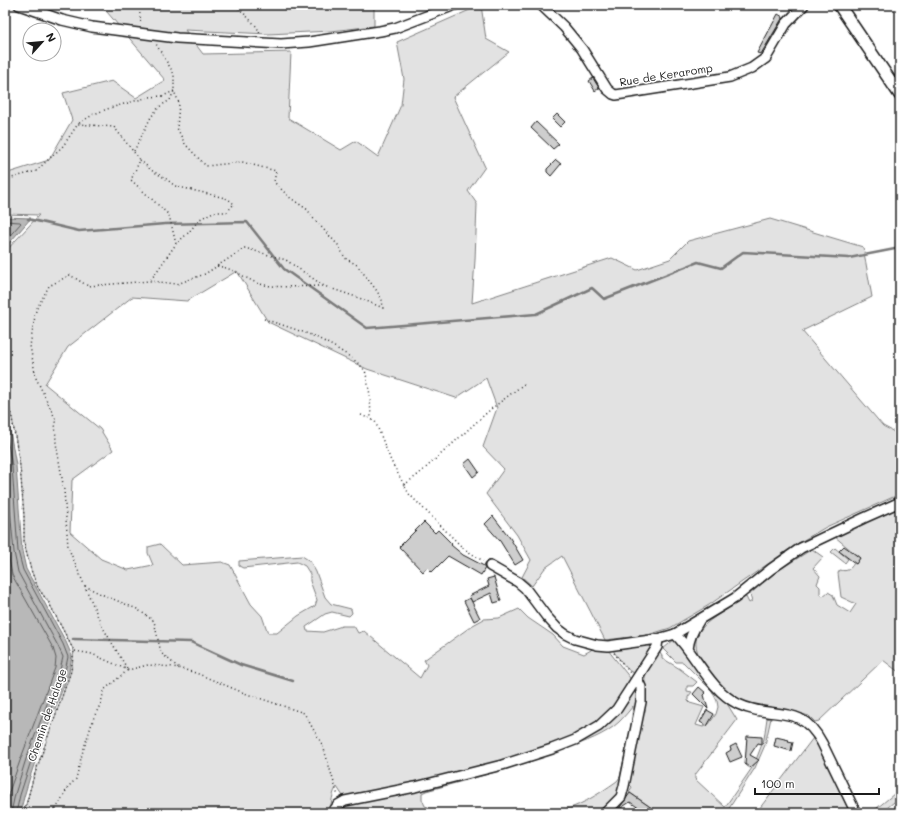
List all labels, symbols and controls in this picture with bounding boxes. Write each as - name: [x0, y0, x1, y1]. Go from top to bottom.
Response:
- north arrow: [22, 22, 62, 62]
- text: N: [43, 30, 60, 44]
- street label: Rue de Keraromp: [618, 60, 714, 89]
- street label: Chemin de Halage: [24, 666, 70, 763]
- scale bar: [755, 770, 879, 796]
- text: 100 m: [761, 775, 795, 791]

